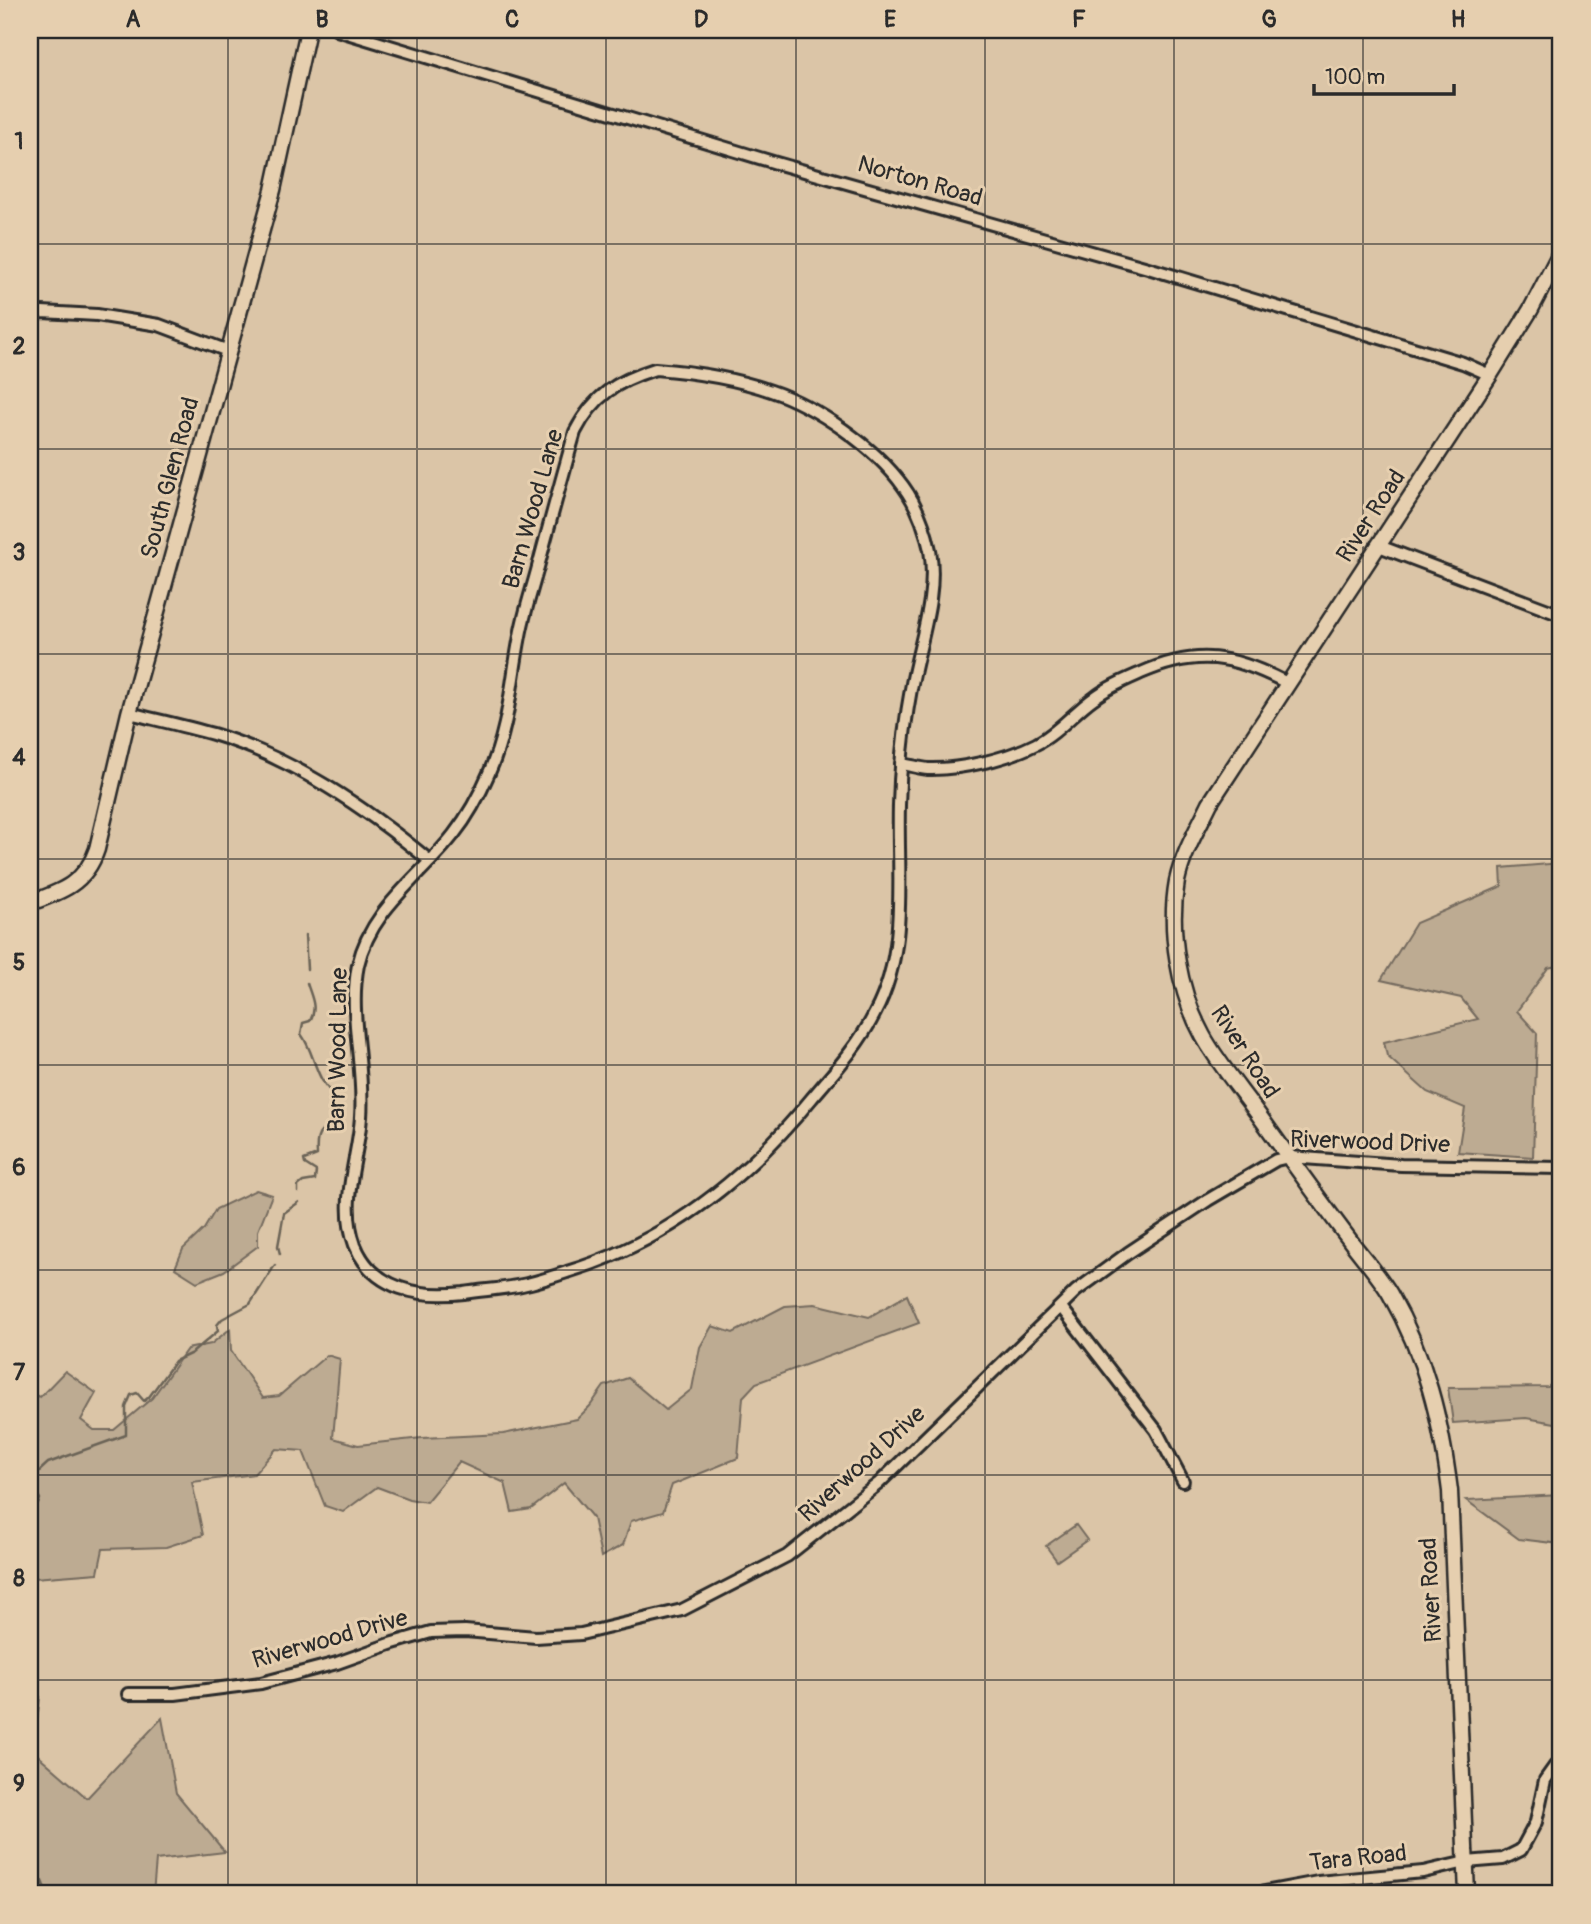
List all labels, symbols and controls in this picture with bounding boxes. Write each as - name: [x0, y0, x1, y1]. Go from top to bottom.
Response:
- text: A: [126, 5, 141, 34]
- text: B: [315, 5, 329, 34]
- text: C: [505, 5, 519, 34]
- text: D: [694, 5, 708, 34]
- text: E: [884, 5, 896, 34]
- text: F: [1072, 5, 1086, 34]
- text: G: [1261, 5, 1277, 34]
- text: H: [1451, 5, 1465, 34]
- scale bar: [1314, 52, 1454, 96]
- text: 100 m: [1325, 64, 1385, 91]
- text: 1: [15, 127, 24, 156]
- street label: Norton Road: [854, 149, 986, 213]
- text: 2: [13, 332, 26, 361]
- street label: South Glen Road: [134, 394, 206, 562]
- street label: Barn Wood Lane: [496, 426, 570, 592]
- street label: River Road: [1330, 464, 1412, 568]
- text: 3: [13, 538, 25, 567]
- text: 4: [12, 743, 26, 772]
- text: 5: [13, 948, 25, 977]
- street label: Barn Wood Lane: [322, 967, 354, 1133]
- street label: River Road: [1204, 1000, 1286, 1104]
- street label: Riverwood Drive: [1289, 1125, 1451, 1159]
- text: 6: [12, 1153, 26, 1182]
- text: 7: [13, 1358, 26, 1387]
- street label: Riverwood Drive: [793, 1399, 931, 1528]
- street label: River Road: [1414, 1537, 1448, 1643]
- text: 8: [13, 1564, 25, 1593]
- street label: Riverwood Drive: [249, 1603, 411, 1675]
- text: 9: [13, 1769, 25, 1798]
- street label: Tara Road: [1308, 1838, 1408, 1878]

